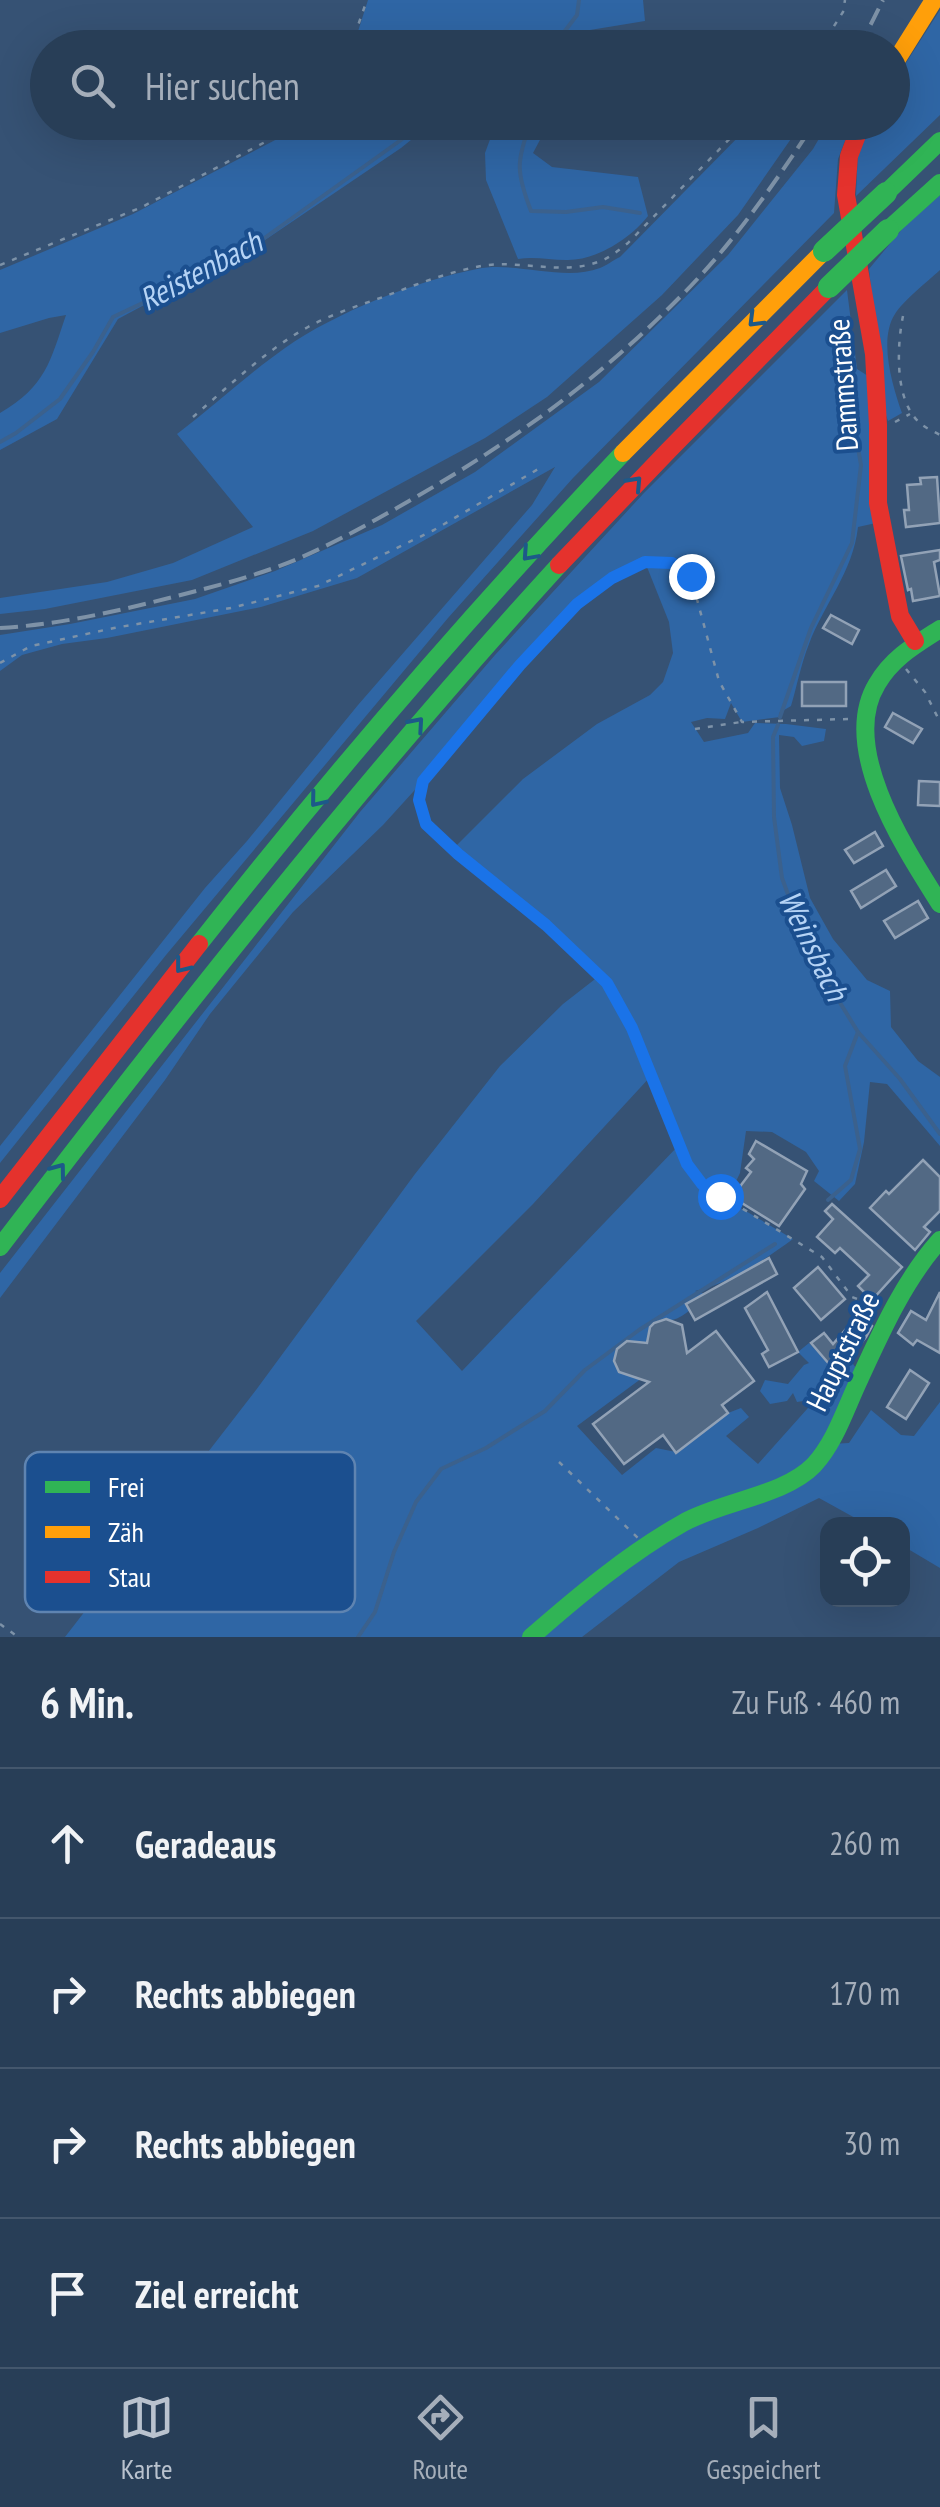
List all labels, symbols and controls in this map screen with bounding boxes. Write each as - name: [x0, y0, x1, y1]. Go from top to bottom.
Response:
- search box: [30, 30, 910, 140]
- icon: search: [65, 58, 120, 113]
- text: Hier suchen: [145, 61, 300, 110]
- water label: Reistenbach: [131, 219, 270, 320]
- one-way arrow: [748, 308, 766, 326]
- street label: Dammstraße: [818, 318, 866, 452]
- one-way arrow: [623, 476, 641, 495]
- one-way arrow: [523, 542, 541, 561]
- route end: [669, 554, 715, 600]
- one-way arrow: [406, 717, 424, 736]
- one-way arrow: [310, 788, 328, 806]
- water label: Weinsbach: [769, 883, 859, 1009]
- one-way arrow: [176, 955, 194, 973]
- one-way arrow: [48, 1163, 65, 1181]
- route start: [698, 1174, 744, 1220]
- street label: Hauptstraße: [796, 1285, 888, 1417]
- legend: [25, 1452, 355, 1612]
- text: Frei: [108, 1468, 145, 1505]
- text: Zäh: [108, 1513, 144, 1550]
- map controls: [820, 1517, 910, 1607]
- button: locate: [820, 1517, 910, 1607]
- text: Stau: [108, 1558, 151, 1595]
- text: 6 Min.: [40, 1675, 134, 1730]
- text: Zu Fuß · 460 m: [732, 1681, 900, 1723]
- icon: ahead: [40, 1816, 95, 1871]
- text: Geradeaus: [135, 1819, 276, 1868]
- text: 260 m: [829, 1822, 900, 1864]
- icon: right: [40, 1966, 95, 2021]
- text: Rechts abbiegen: [135, 1969, 356, 2018]
- text: 170 m: [829, 1972, 900, 2014]
- icon: right: [40, 2116, 95, 2171]
- text: Rechts abbiegen: [135, 2119, 356, 2168]
- text: 30 m: [844, 2122, 900, 2164]
- icon: arrive: [40, 2266, 95, 2321]
- text: Ziel erreicht: [135, 2269, 299, 2318]
- tab: Karte: [119, 2390, 174, 2487]
- tab: Route: [412, 2390, 468, 2487]
- tab: Gespeichert: [706, 2390, 821, 2487]

